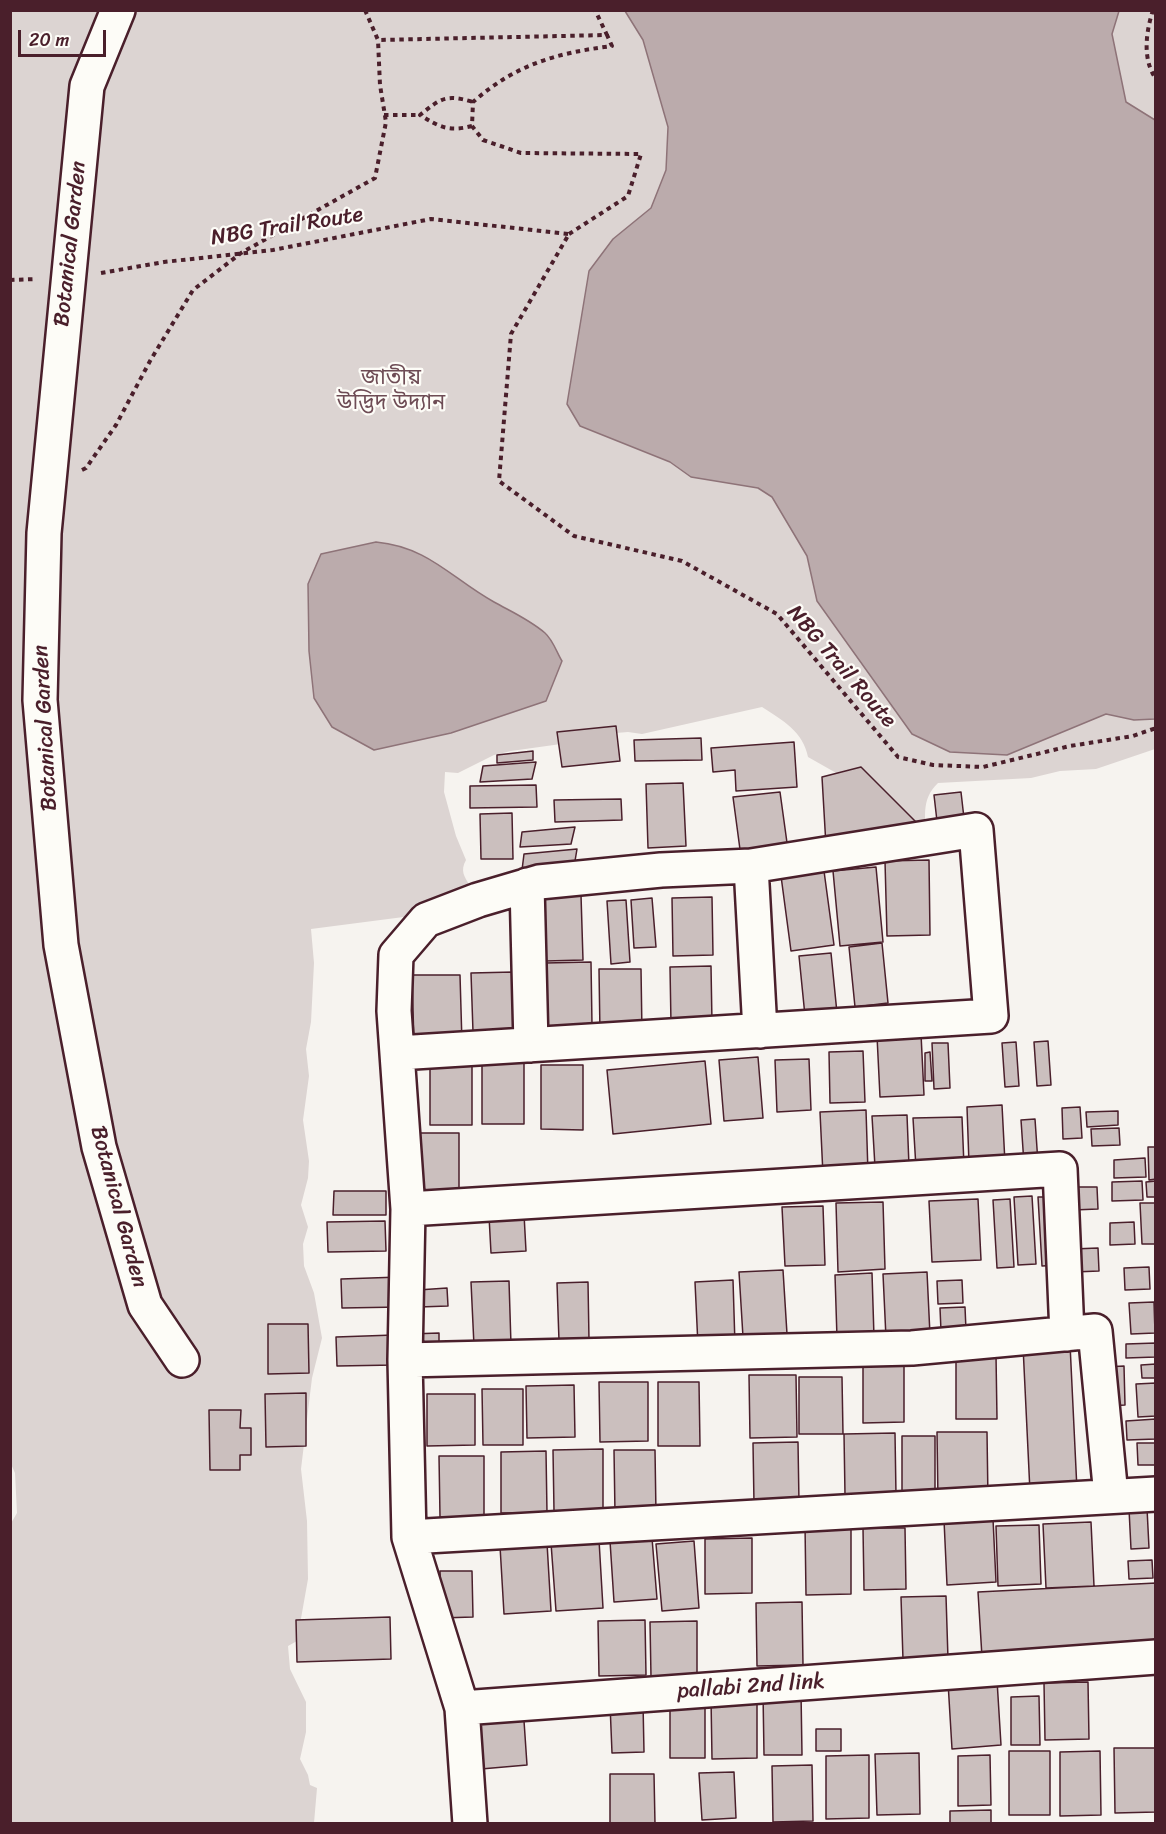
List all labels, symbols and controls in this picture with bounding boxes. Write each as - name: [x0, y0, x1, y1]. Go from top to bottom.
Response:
- scale bar: [21, 18, 110, 56]
- text: 20 m: [29, 24, 69, 56]
- street label: Botanical Garden: [49, 160, 93, 328]
- street label: NBG Trail Route: [209, 202, 365, 252]
- park label: জাতীয় উদ্ভিদ উদ্যান: [337, 365, 445, 416]
- street label: NBG Trail Route: [781, 600, 901, 734]
- street label: Botanical Garden: [28, 644, 64, 812]
- street label: Botanical Garden: [84, 1123, 152, 1291]
- street label: pallabi 2nd link: [676, 1669, 826, 1705]

